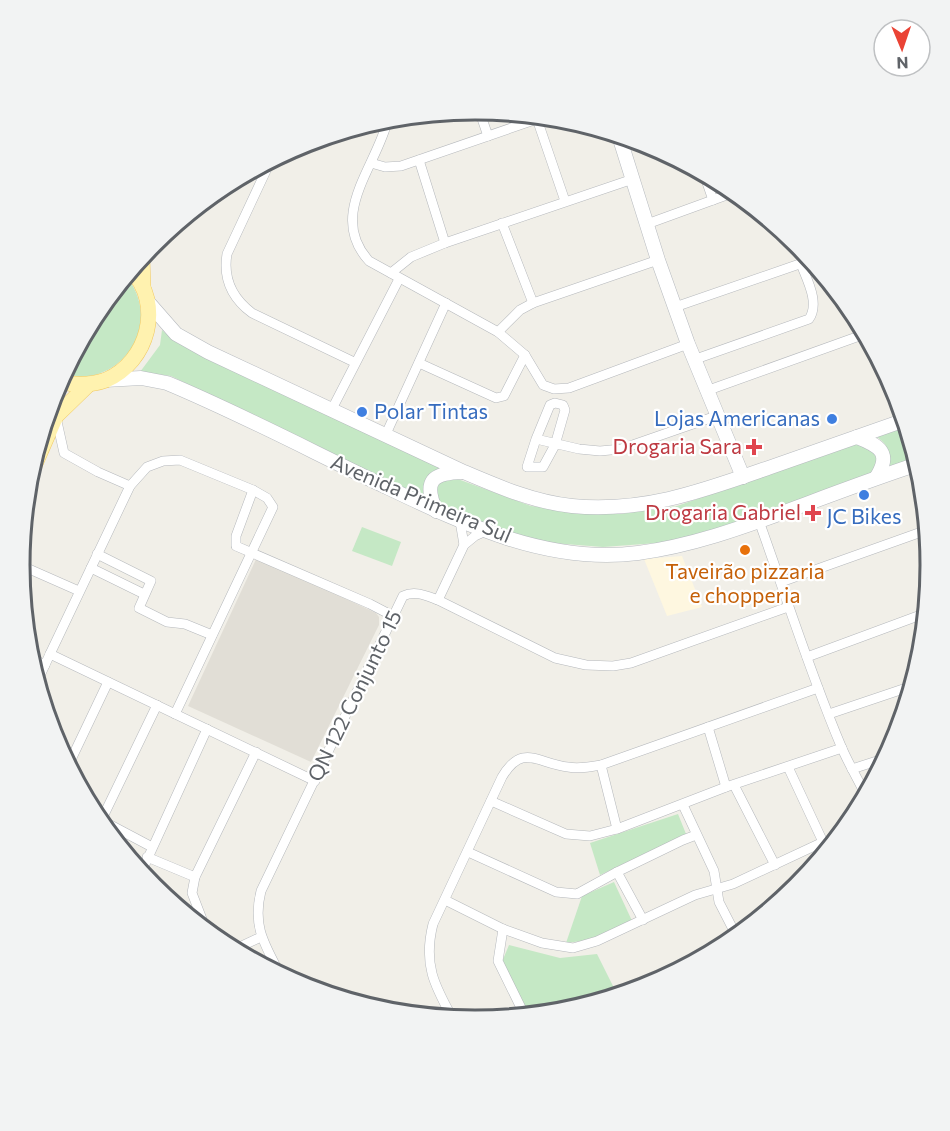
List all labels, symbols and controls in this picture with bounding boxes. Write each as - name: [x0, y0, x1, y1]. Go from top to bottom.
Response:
- north arrow: [872, 18, 932, 78]
- text: N: [896, 54, 909, 73]
- place label: Polar Tintas: [374, 398, 488, 423]
- marker: Polar Tintas: [355, 405, 369, 419]
- place label: Lojas Americanas: [654, 405, 820, 430]
- marker: Lojas Americanas: [825, 412, 839, 426]
- place label: Drogaria Sara: [612, 433, 742, 458]
- marker: Drogaria Sara: [747, 440, 761, 454]
- street label: Avenida Primeira Sul: [327, 448, 516, 547]
- marker: JC Bikes: [857, 488, 871, 502]
- place label: Drogaria Gabriel: [645, 499, 801, 524]
- place label: JC Bikes: [826, 503, 902, 528]
- marker: Drogaria Gabriel: [806, 506, 820, 520]
- marker: Taveirão pizzaria e chopperia: [738, 543, 752, 557]
- place label: Taveirão pizzaria e chopperia: [665, 558, 825, 607]
- street label: QN 122 Conjunto 15: [301, 606, 406, 785]

